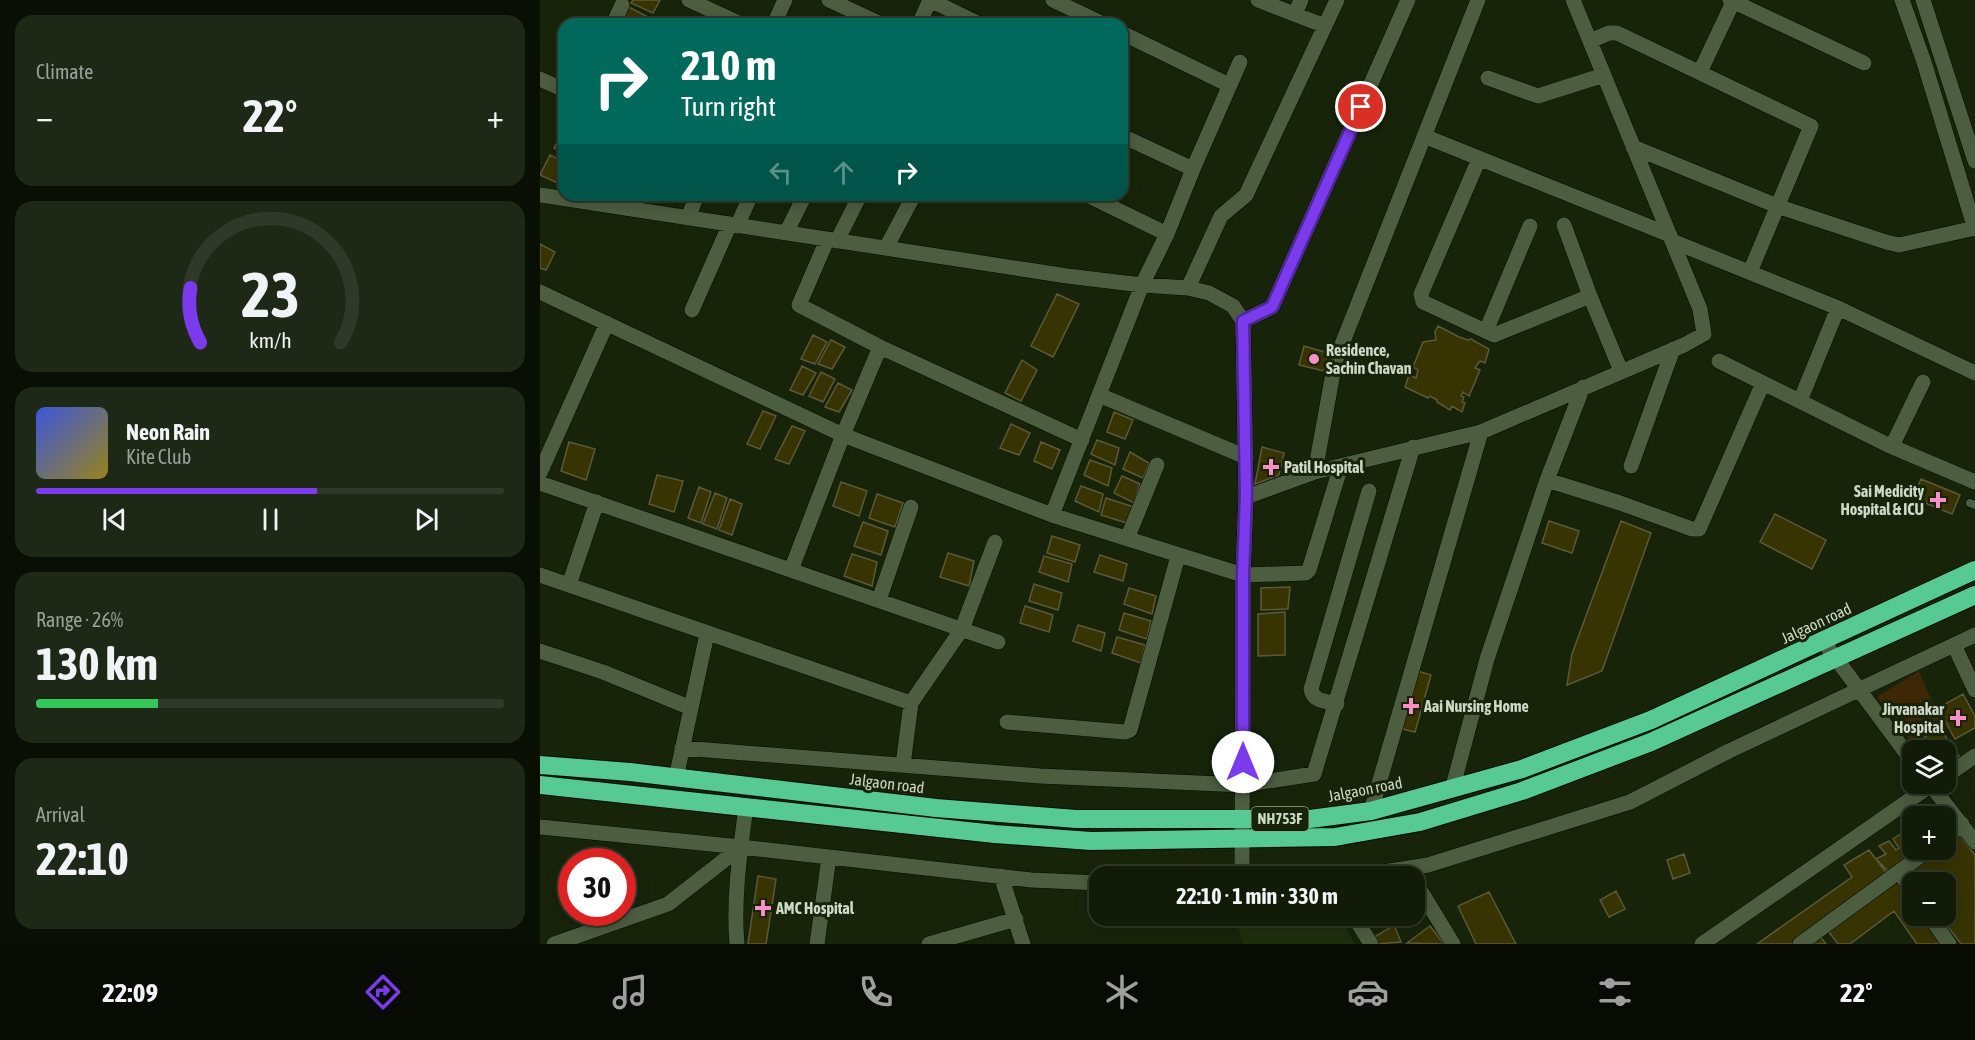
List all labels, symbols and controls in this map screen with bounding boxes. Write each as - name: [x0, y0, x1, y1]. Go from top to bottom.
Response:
- text: 210 m: [681, 41, 776, 89]
- icon: right: [582, 42, 660, 120]
- text: Climate: [36, 60, 93, 83]
- pin: [1335, 81, 1386, 132]
- text: 22°: [243, 90, 297, 142]
- icon: arrive: [1344, 90, 1377, 123]
- text: Turn right: [681, 91, 776, 122]
- text: −: [36, 97, 53, 135]
- text: +: [487, 97, 504, 135]
- icon: left: [764, 156, 797, 189]
- icon: ahead: [827, 156, 860, 189]
- icon: right: [890, 156, 923, 189]
- text: 23: [241, 259, 299, 330]
- text: km/h: [249, 329, 291, 354]
- place label: Residence, Sachin Chavan: [1326, 341, 1412, 377]
- marker: Residence, Sachin Chavan: [1307, 352, 1321, 366]
- text: Neon Rain: [126, 419, 210, 445]
- text: Kite Club: [126, 445, 191, 468]
- marker: Patil Hospital: [1262, 458, 1280, 476]
- place label: Patil Hospital: [1284, 458, 1364, 476]
- place label: Sai Medicity Hospital & ICU: [1841, 482, 1924, 518]
- marker: Sai Medicity Hospital & ICU: [1929, 491, 1947, 509]
- icon: previous: [98, 503, 131, 536]
- icon: pause: [254, 503, 287, 536]
- icon: next: [410, 503, 443, 536]
- street label: Jalgaon road: [1778, 599, 1854, 648]
- text: Range · 26%: [36, 608, 123, 631]
- text: 130 km: [36, 638, 158, 690]
- marker: Aai Nursing Home: [1402, 697, 1420, 715]
- place label: Aai Nursing Home: [1423, 697, 1529, 715]
- place label: Jirvanakar Hospital: [1881, 700, 1945, 736]
- marker: Jirvanakar Hospital: [1949, 709, 1967, 727]
- position arrow: [1211, 730, 1275, 794]
- map controls: [1902, 740, 1956, 926]
- button: layers: [1902, 740, 1956, 794]
- street label: Jalgaon road: [848, 769, 925, 798]
- street label: Jalgaon road: [1326, 773, 1404, 806]
- text: Arrival: [36, 803, 85, 826]
- button: +: [1902, 806, 1956, 860]
- road number: NH753F: [1252, 807, 1308, 831]
- text: 22:10: [36, 833, 129, 885]
- speed limit sign: 30: [558, 848, 636, 926]
- button: −: [1902, 872, 1956, 926]
- text: 22:10 · 1 min · 330 m: [1176, 883, 1338, 909]
- marker: AMC Hospital: [754, 899, 772, 917]
- place label: AMC Hospital: [775, 899, 855, 917]
- icon: directions: [362, 971, 404, 1013]
- icon: music: [609, 971, 651, 1013]
- icon: phone: [855, 971, 897, 1013]
- icon: climate: [1101, 971, 1143, 1013]
- icon: car: [1347, 971, 1389, 1013]
- icon: filters: [1594, 971, 1636, 1013]
- text: 22:09: [102, 977, 158, 1008]
- text: 22°: [1840, 977, 1873, 1008]

